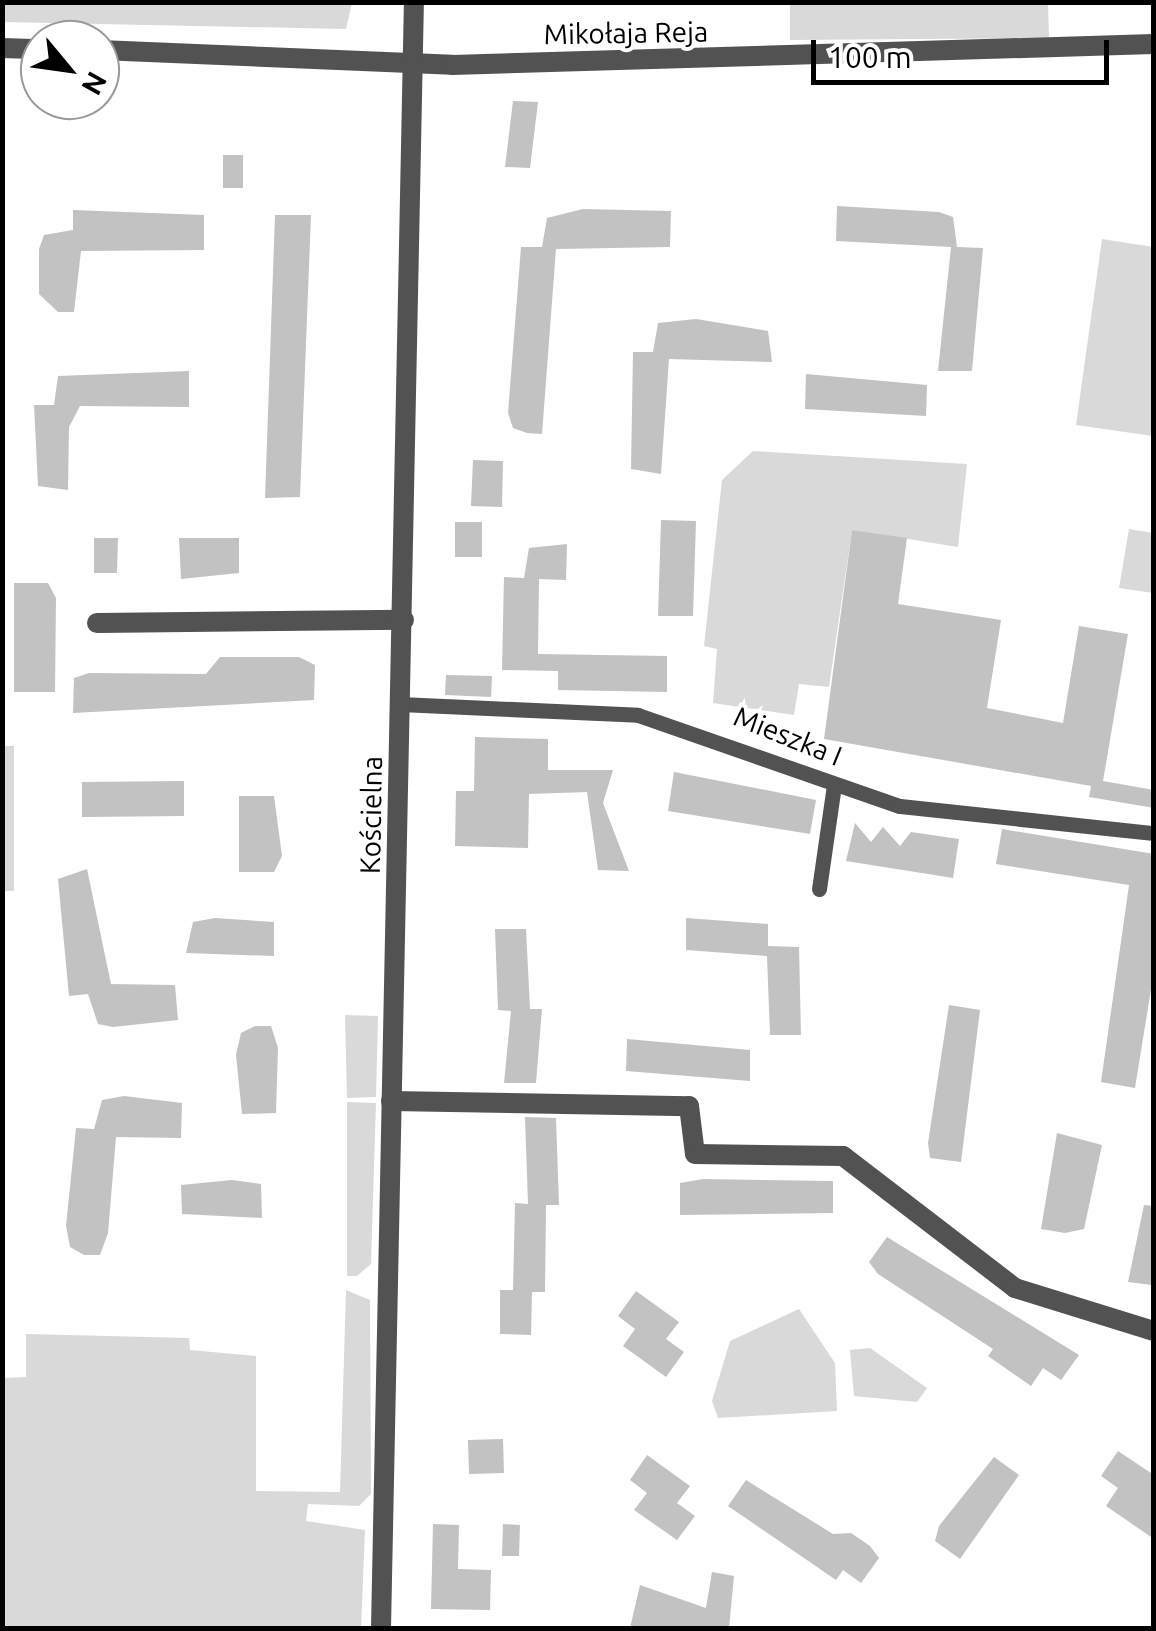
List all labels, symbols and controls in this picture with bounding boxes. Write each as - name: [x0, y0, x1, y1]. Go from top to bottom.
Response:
- street label: Mikołaja Reja: [543, 15, 709, 51]
- north arrow: [20, 20, 120, 120]
- scale bar: [816, 20, 1114, 82]
- text: 100 m: [828, 40, 912, 74]
- text: N: [76, 67, 114, 100]
- street label: Mieszka I: [729, 699, 847, 773]
- street label: Kościelna: [353, 756, 389, 874]

